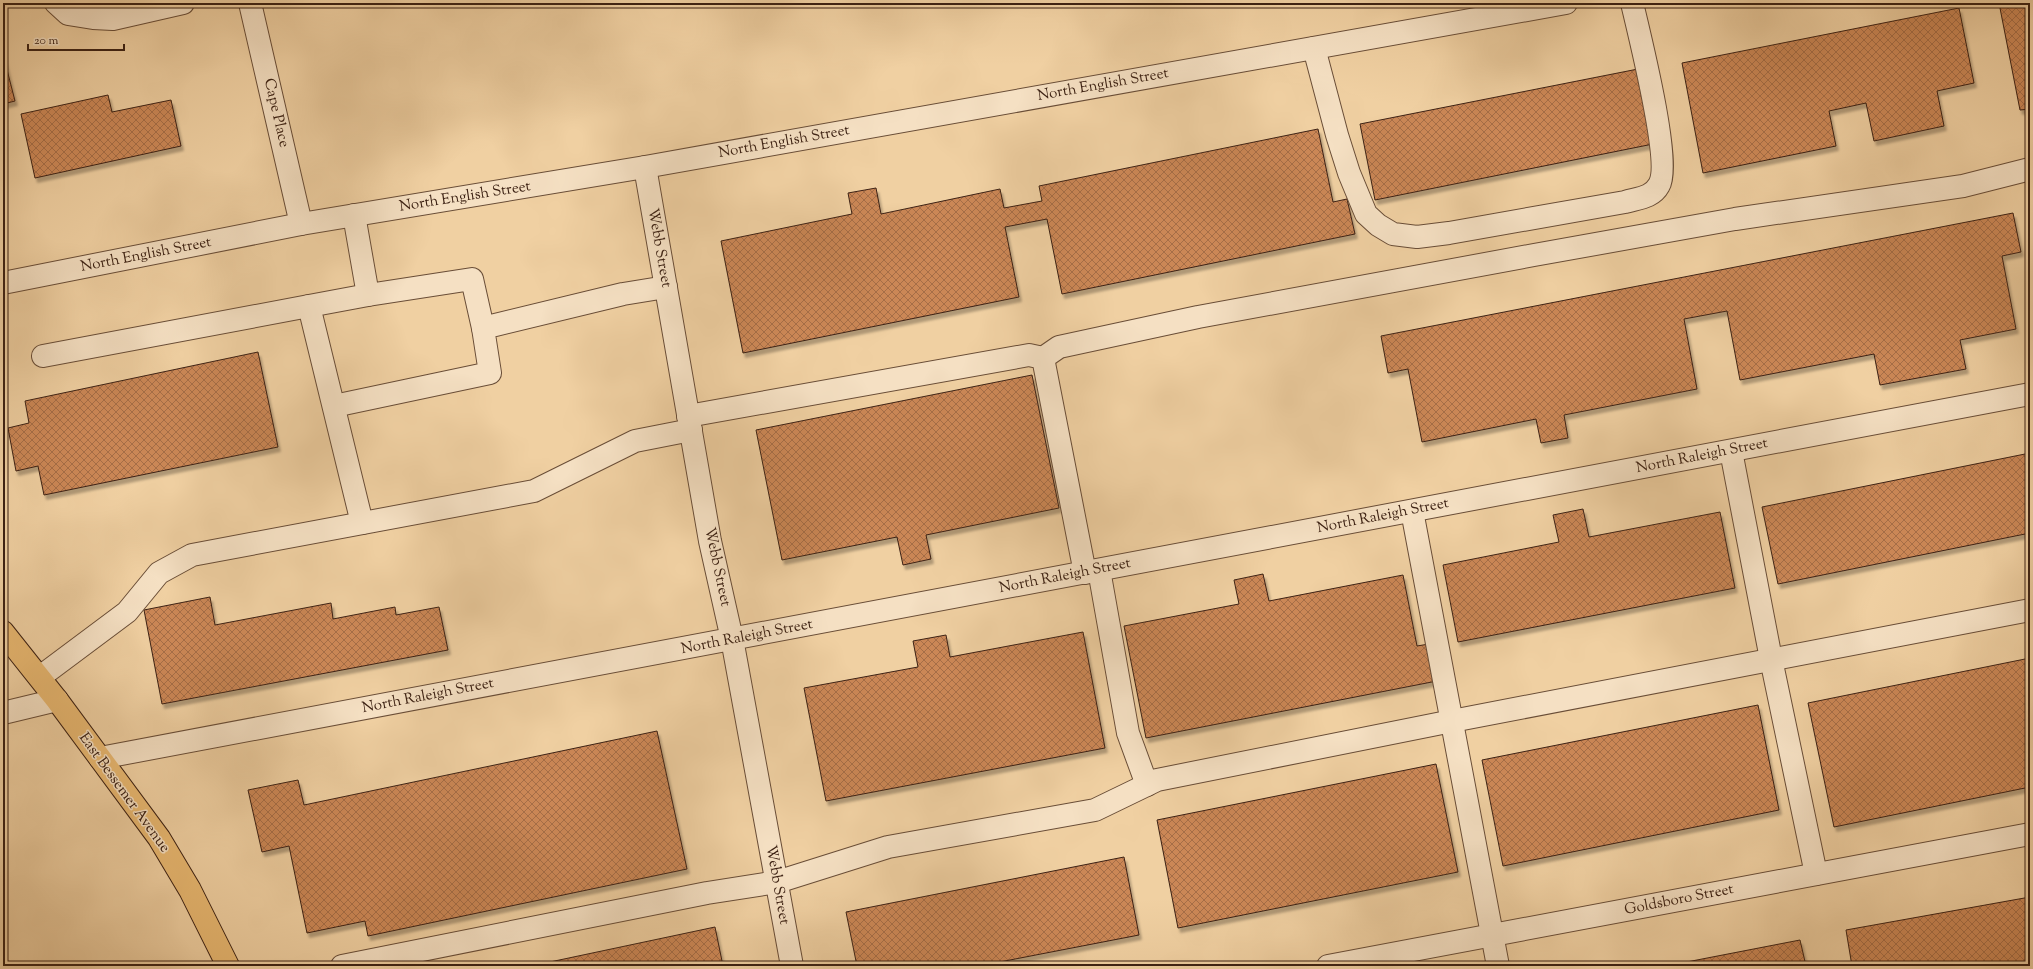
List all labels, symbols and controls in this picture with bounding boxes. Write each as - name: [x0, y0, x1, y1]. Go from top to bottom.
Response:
- scale bar: [28, 26, 124, 52]
- text: 20 m: [34, 32, 59, 50]
- street label: North English Street: [1036, 63, 1170, 107]
- street label: Cape Place: [258, 76, 294, 150]
- street label: North English Street: [717, 120, 851, 164]
- street label: North English Street: [398, 176, 532, 218]
- street label: Webb Street: [642, 207, 676, 289]
- street label: North English Street: [79, 232, 213, 278]
- street label: North Raleigh Street: [1634, 433, 1770, 479]
- street label: North Raleigh Street: [1315, 493, 1451, 539]
- street label: Webb Street: [698, 526, 736, 608]
- street label: North Raleigh Street: [997, 553, 1133, 599]
- street label: North Raleigh Street: [679, 614, 815, 660]
- street label: North Raleigh Street: [360, 673, 496, 719]
- street label: East Bessemer Avenue: [73, 729, 175, 857]
- street label: Webb Street: [760, 844, 794, 926]
- street label: Goldsboro Street: [1623, 879, 1735, 921]

